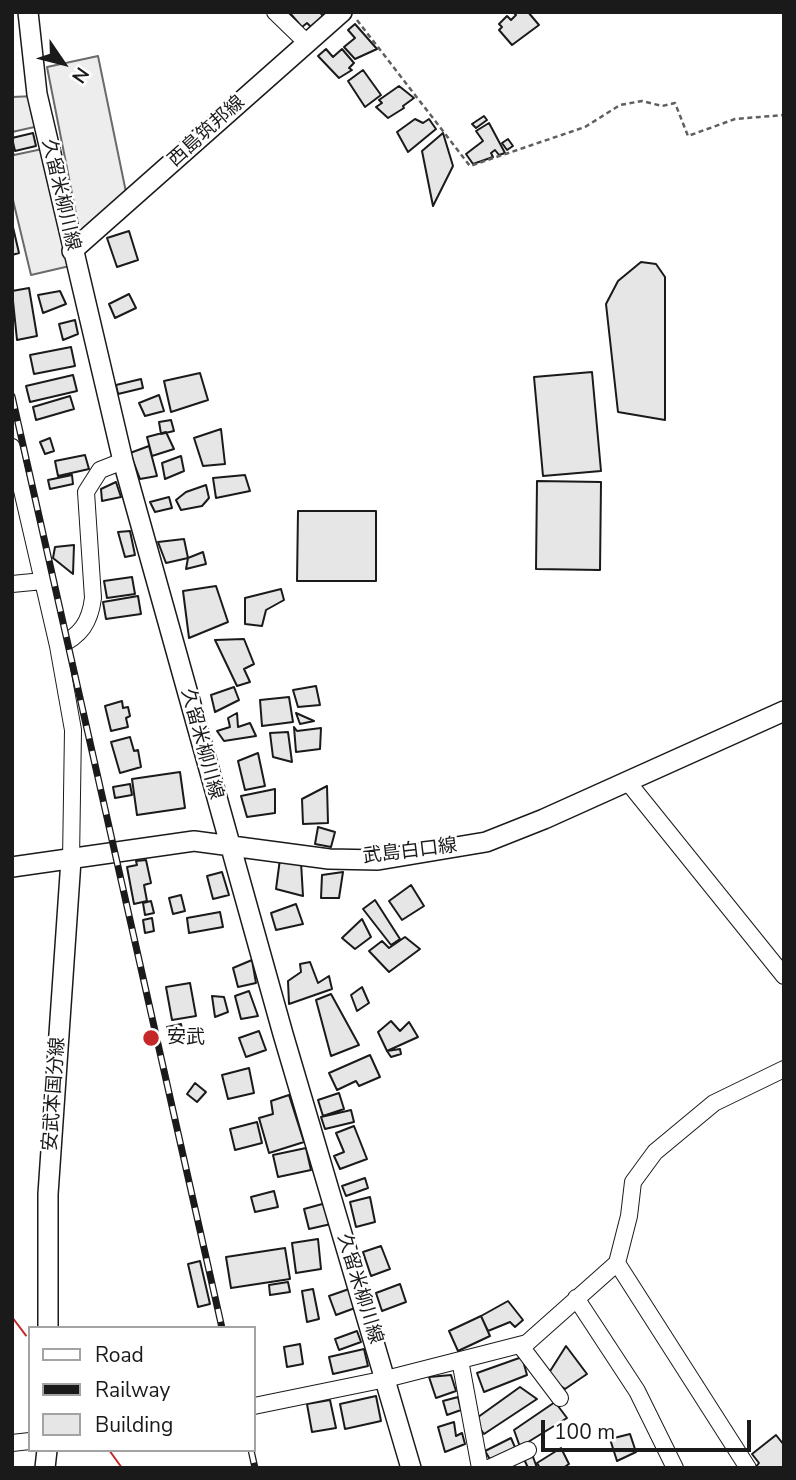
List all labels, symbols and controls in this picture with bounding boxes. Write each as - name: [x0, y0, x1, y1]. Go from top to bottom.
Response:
- north arrow: [28, 28, 98, 98]
- text: N: [65, 62, 95, 88]
- street label: 西島筑邦線: [164, 92, 250, 172]
- street label: 久留米柳川線: [36, 137, 84, 253]
- street label: 久留米柳川線: [175, 686, 227, 802]
- street label: 武島白口線: [361, 835, 459, 869]
- place label: 安武: [167, 1027, 205, 1049]
- marker: 安武: [141, 1028, 161, 1048]
- street label: 安武本国分線: [40, 1036, 70, 1152]
- street label: 久留米柳川線: [331, 1231, 387, 1347]
- legend: [28, 1326, 256, 1452]
- text: Road: [95, 1341, 144, 1369]
- text: Railway: [95, 1376, 170, 1404]
- scale bar: [544, 1406, 754, 1450]
- text: Building: [95, 1411, 173, 1439]
- text: 100 m: [554, 1418, 615, 1446]

